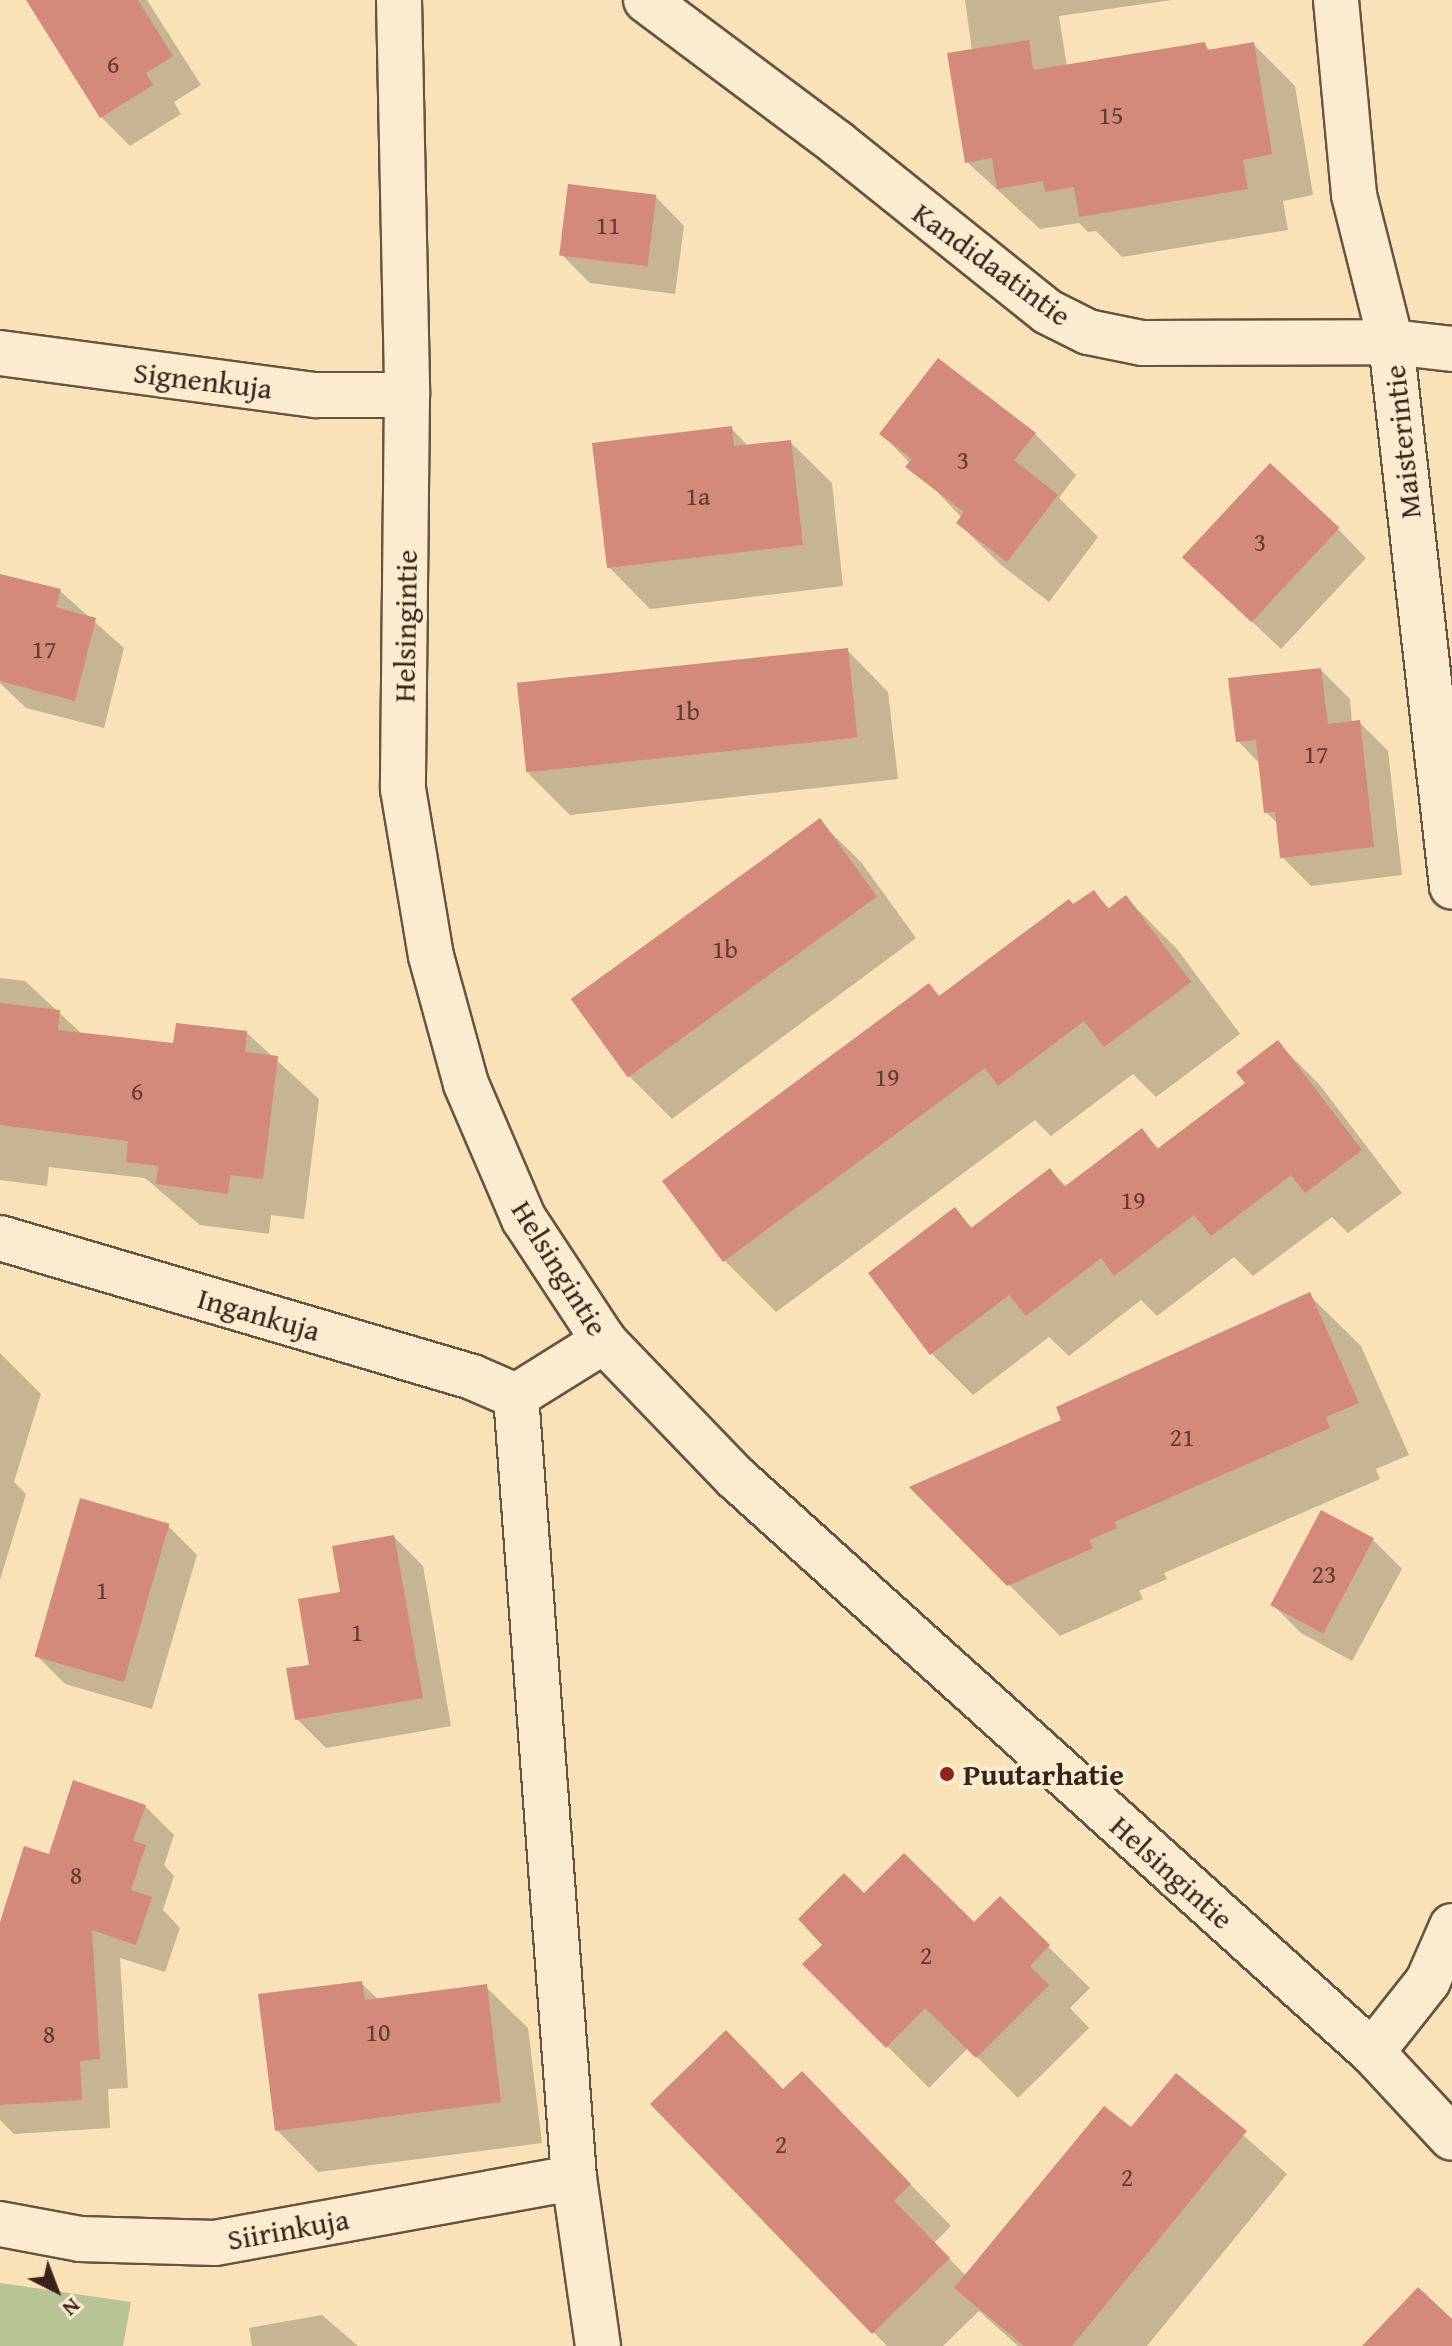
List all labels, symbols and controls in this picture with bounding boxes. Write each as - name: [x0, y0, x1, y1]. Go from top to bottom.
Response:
- house number: 6: [107, 48, 119, 80]
- house number: 15: [1098, 99, 1124, 131]
- street label: Kandidaatintie: [906, 195, 1078, 333]
- house number: 11: [595, 209, 621, 241]
- street label: Signenkuja: [132, 354, 274, 406]
- street label: Maisterintie: [1376, 363, 1428, 521]
- house number: 3: [957, 444, 969, 476]
- house number: 1a: [686, 480, 710, 512]
- house number: 3: [1254, 526, 1266, 558]
- street label: Helsingintie: [386, 549, 424, 703]
- house number: 17: [31, 633, 57, 665]
- house number: 1b: [674, 695, 700, 727]
- house number: 17: [1303, 738, 1329, 770]
- house number: 1b: [712, 933, 738, 965]
- house number: 19: [874, 1061, 900, 1093]
- house number: 6: [131, 1075, 143, 1107]
- house number: 19: [1120, 1184, 1146, 1216]
- street label: Helsingintie: [504, 1194, 616, 1342]
- street label: Ingankuja: [194, 1279, 324, 1349]
- house number: 21: [1169, 1421, 1195, 1453]
- house number: 23: [1311, 1558, 1337, 1590]
- house number: 1: [96, 1574, 108, 1606]
- house number: 1: [351, 1616, 363, 1648]
- place label: Puutarhatie: [963, 1756, 1124, 1792]
- marker: Puutarhatie: [938, 1765, 956, 1783]
- street label: Helsingintie: [1103, 1807, 1241, 1937]
- house number: 8: [70, 1859, 82, 1891]
- house number: 2: [920, 1939, 932, 1971]
- house number: 10: [365, 2016, 391, 2048]
- house number: 8: [43, 2018, 55, 2050]
- house number: 2: [775, 2128, 787, 2160]
- house number: 2: [1121, 2161, 1133, 2193]
- street label: Siirinkuja: [224, 2201, 352, 2257]
- north arrow: [16, 2250, 96, 2330]
- text: N: [56, 2291, 88, 2325]

